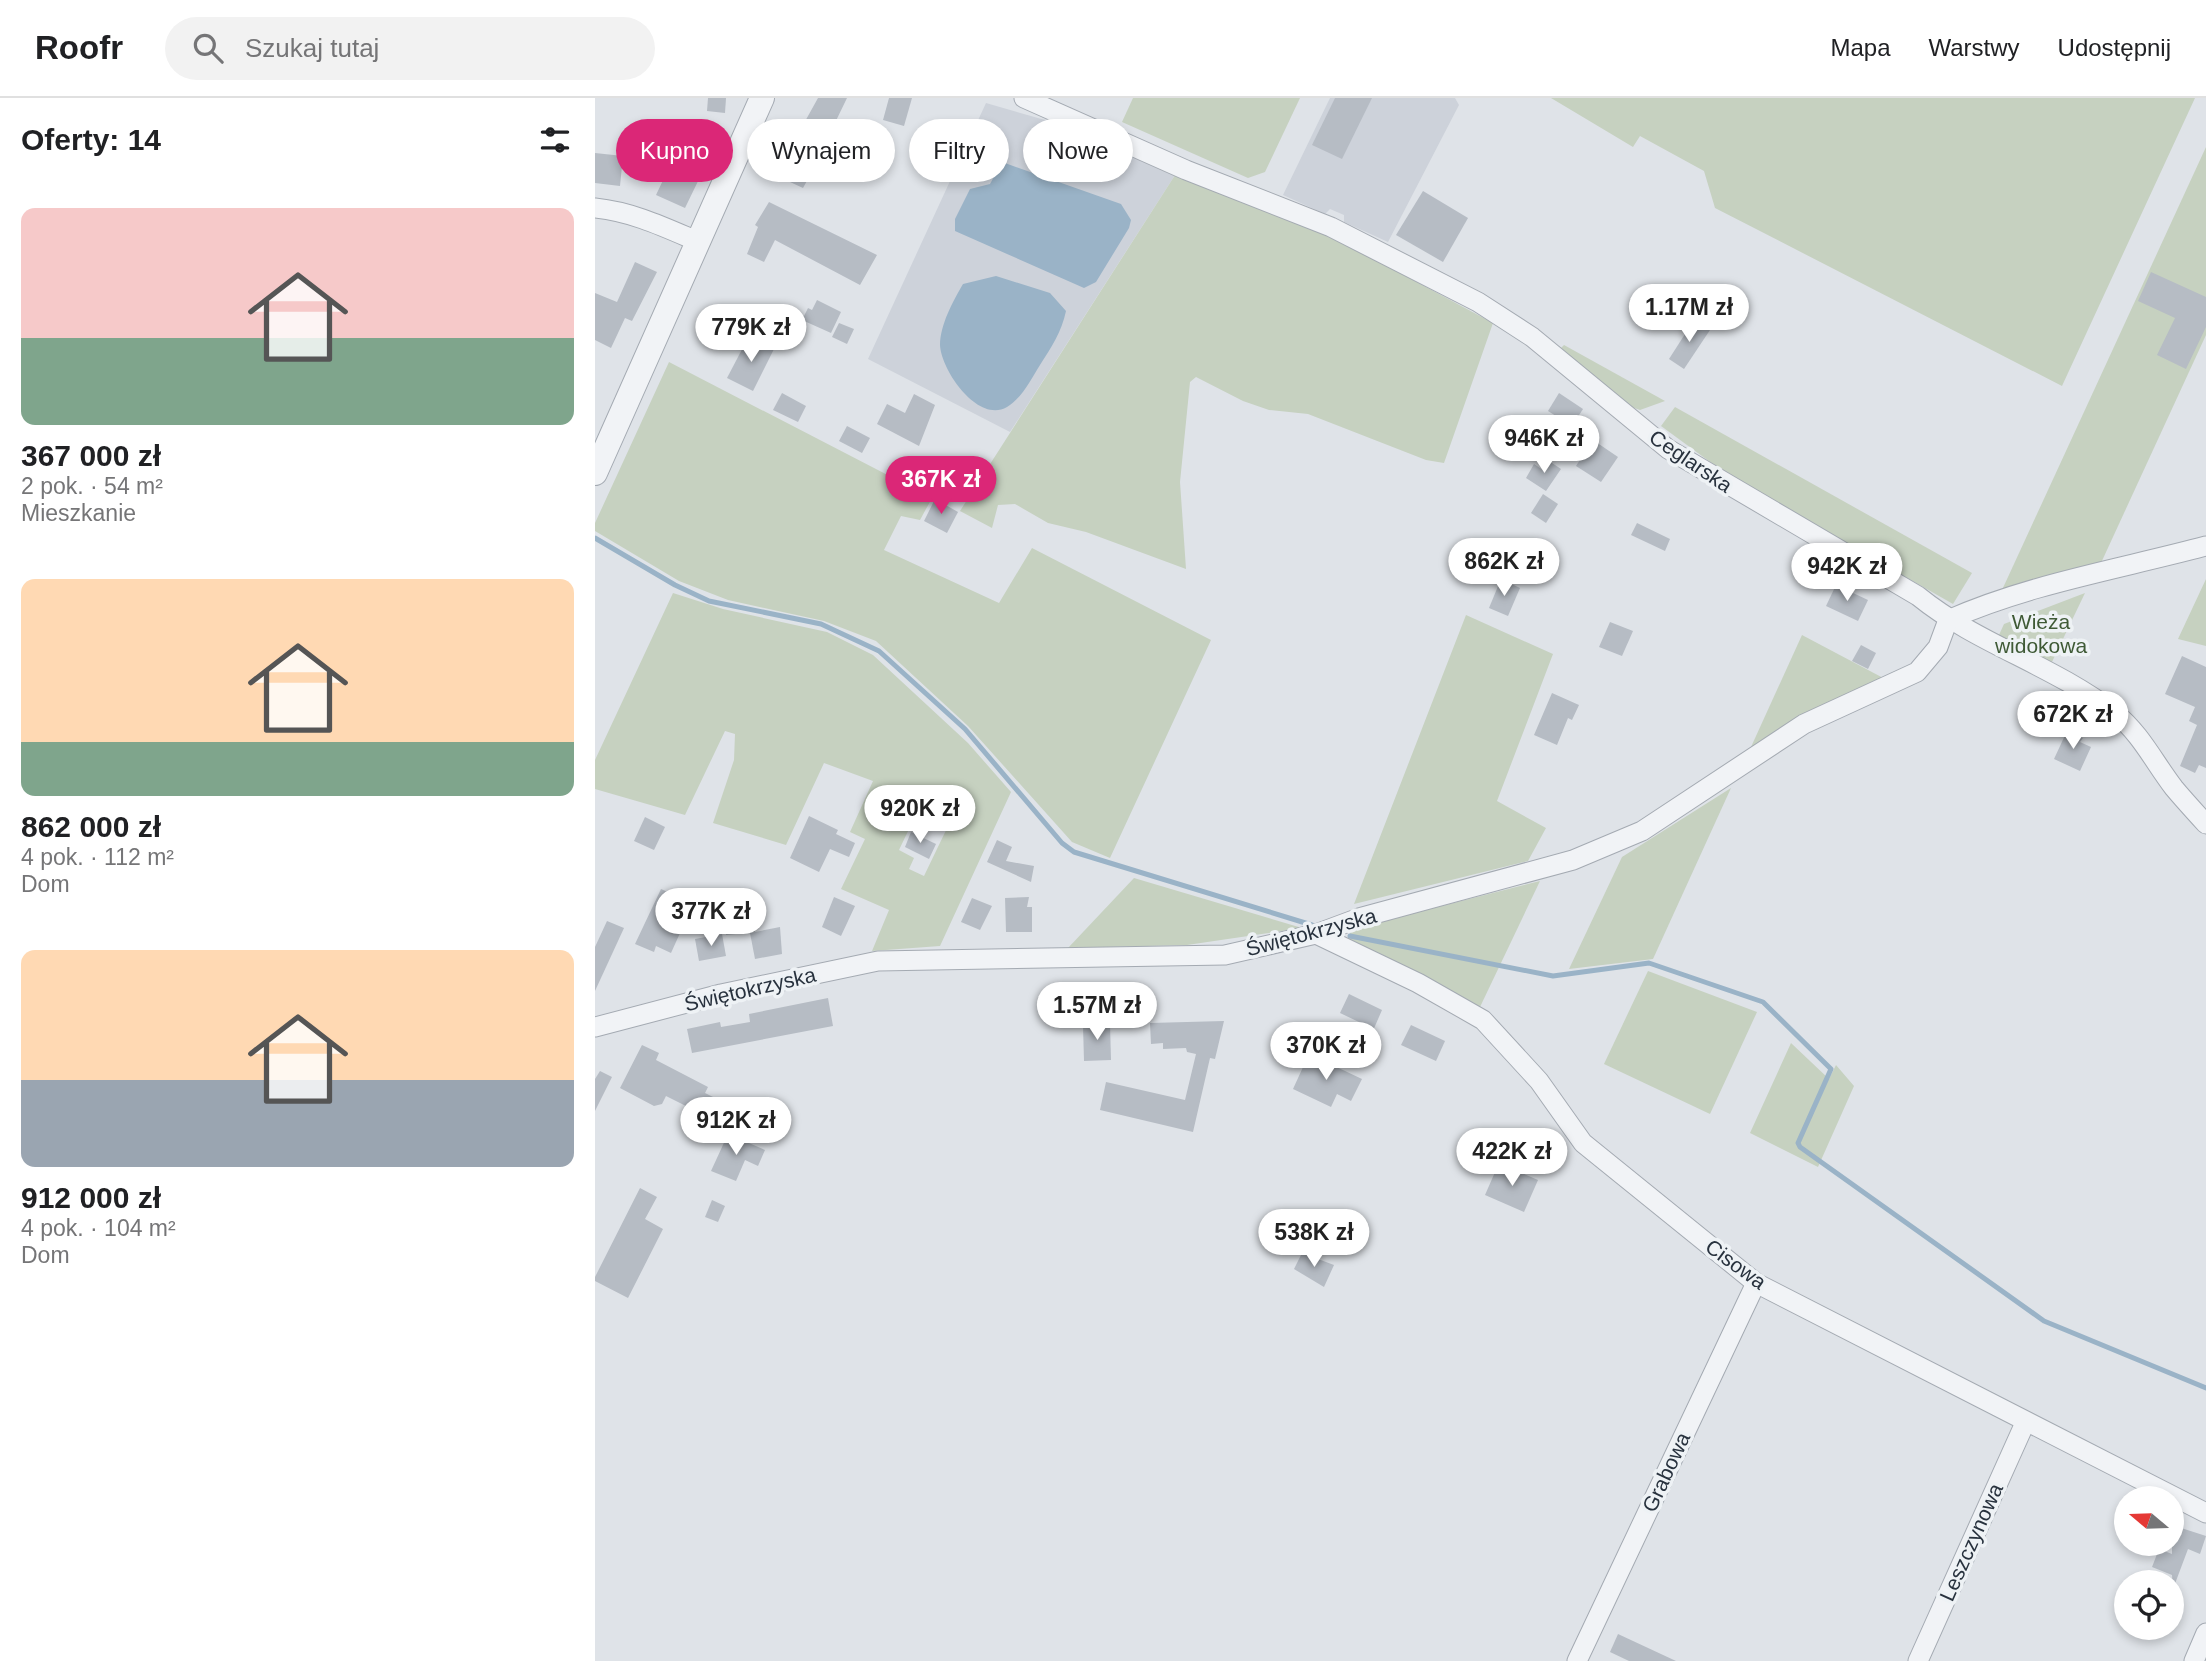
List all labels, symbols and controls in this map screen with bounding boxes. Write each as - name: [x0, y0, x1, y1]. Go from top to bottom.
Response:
- search box: [165, 17, 655, 80]
- text: Roofr: [35, 29, 123, 66]
- icon: search: [189, 29, 227, 67]
- text: Szukaj tutaj: [245, 33, 379, 63]
- text: Mapa: [1830, 34, 1890, 61]
- text: Warstwy: [1928, 34, 2020, 61]
- text: Udostępnij: [2058, 34, 2171, 61]
- chip: Kupno: [616, 119, 733, 182]
- chip: Wynajem: [747, 119, 895, 182]
- chip: Filtry: [909, 119, 1009, 182]
- chip: Nowe: [1023, 119, 1133, 182]
- icon: filters: [536, 121, 574, 159]
- text: Oferty: 14: [21, 123, 161, 156]
- icon: home: [235, 254, 361, 380]
- pin: 1.17M zł: [1617, 285, 1761, 344]
- text: 1.17M zł: [1645, 294, 1733, 320]
- pin: 779K zł: [686, 304, 816, 364]
- text: 779K zł: [711, 314, 791, 340]
- pin: 946K zł: [1479, 416, 1609, 475]
- text: 946K zł: [1504, 425, 1584, 451]
- street label: Ceglarska: [1645, 425, 1737, 497]
- text: 367 000 zł: [21, 439, 161, 472]
- pin: 367K zł: [876, 456, 1006, 516]
- text: 367K zł: [901, 466, 981, 492]
- text: 2 pok. · 54 m²: [21, 473, 163, 499]
- text: Mieszkanie: [21, 500, 136, 526]
- pin: 862K zł: [1439, 538, 1569, 598]
- pin: 942K zł: [1782, 544, 1912, 603]
- text: 862K zł: [1464, 548, 1544, 574]
- text: 942K zł: [1807, 553, 1887, 579]
- park label: Wieża widokowa: [1994, 610, 2087, 657]
- icon: home: [235, 625, 361, 751]
- pin: 672K zł: [2008, 692, 2138, 751]
- text: 672K zł: [2033, 701, 2113, 727]
- pin: 920K zł: [855, 786, 985, 845]
- text: 920K zł: [880, 795, 960, 821]
- text: 862 000 zł: [21, 810, 161, 843]
- text: 4 pok. · 112 m²: [21, 844, 174, 870]
- text: Dom: [21, 871, 70, 897]
- pin: 377K zł: [646, 888, 776, 948]
- text: 377K zł: [671, 898, 751, 924]
- street label: Świętokrzyska: [1243, 903, 1379, 960]
- street label: Świętokrzyska: [682, 963, 818, 1015]
- pin: 1.57M zł: [1025, 982, 1169, 1042]
- text: 1.57M zł: [1053, 992, 1141, 1018]
- icon: home: [235, 996, 361, 1122]
- pin: 370K zł: [1261, 1023, 1391, 1082]
- text: 370K zł: [1286, 1032, 1366, 1058]
- pin: 912K zł: [671, 1098, 801, 1157]
- text: 912K zł: [696, 1107, 776, 1133]
- pin: 422K zł: [1447, 1128, 1577, 1188]
- text: 422K zł: [1472, 1138, 1552, 1164]
- text: 912 000 zł: [21, 1181, 161, 1214]
- pin: 538K zł: [1249, 1210, 1379, 1269]
- text: 4 pok. · 104 m²: [21, 1215, 176, 1241]
- text: 538K zł: [1274, 1219, 1354, 1245]
- street label: Cisowa: [1701, 1234, 1771, 1294]
- text: Dom: [21, 1242, 70, 1268]
- street label: Grabowa: [1638, 1428, 1695, 1515]
- street label: Leszczynowa: [1935, 1479, 2007, 1604]
- north arrow: [2114, 1486, 2184, 1556]
- map controls: [2114, 1486, 2184, 1640]
- button: locate: [2114, 1570, 2184, 1640]

